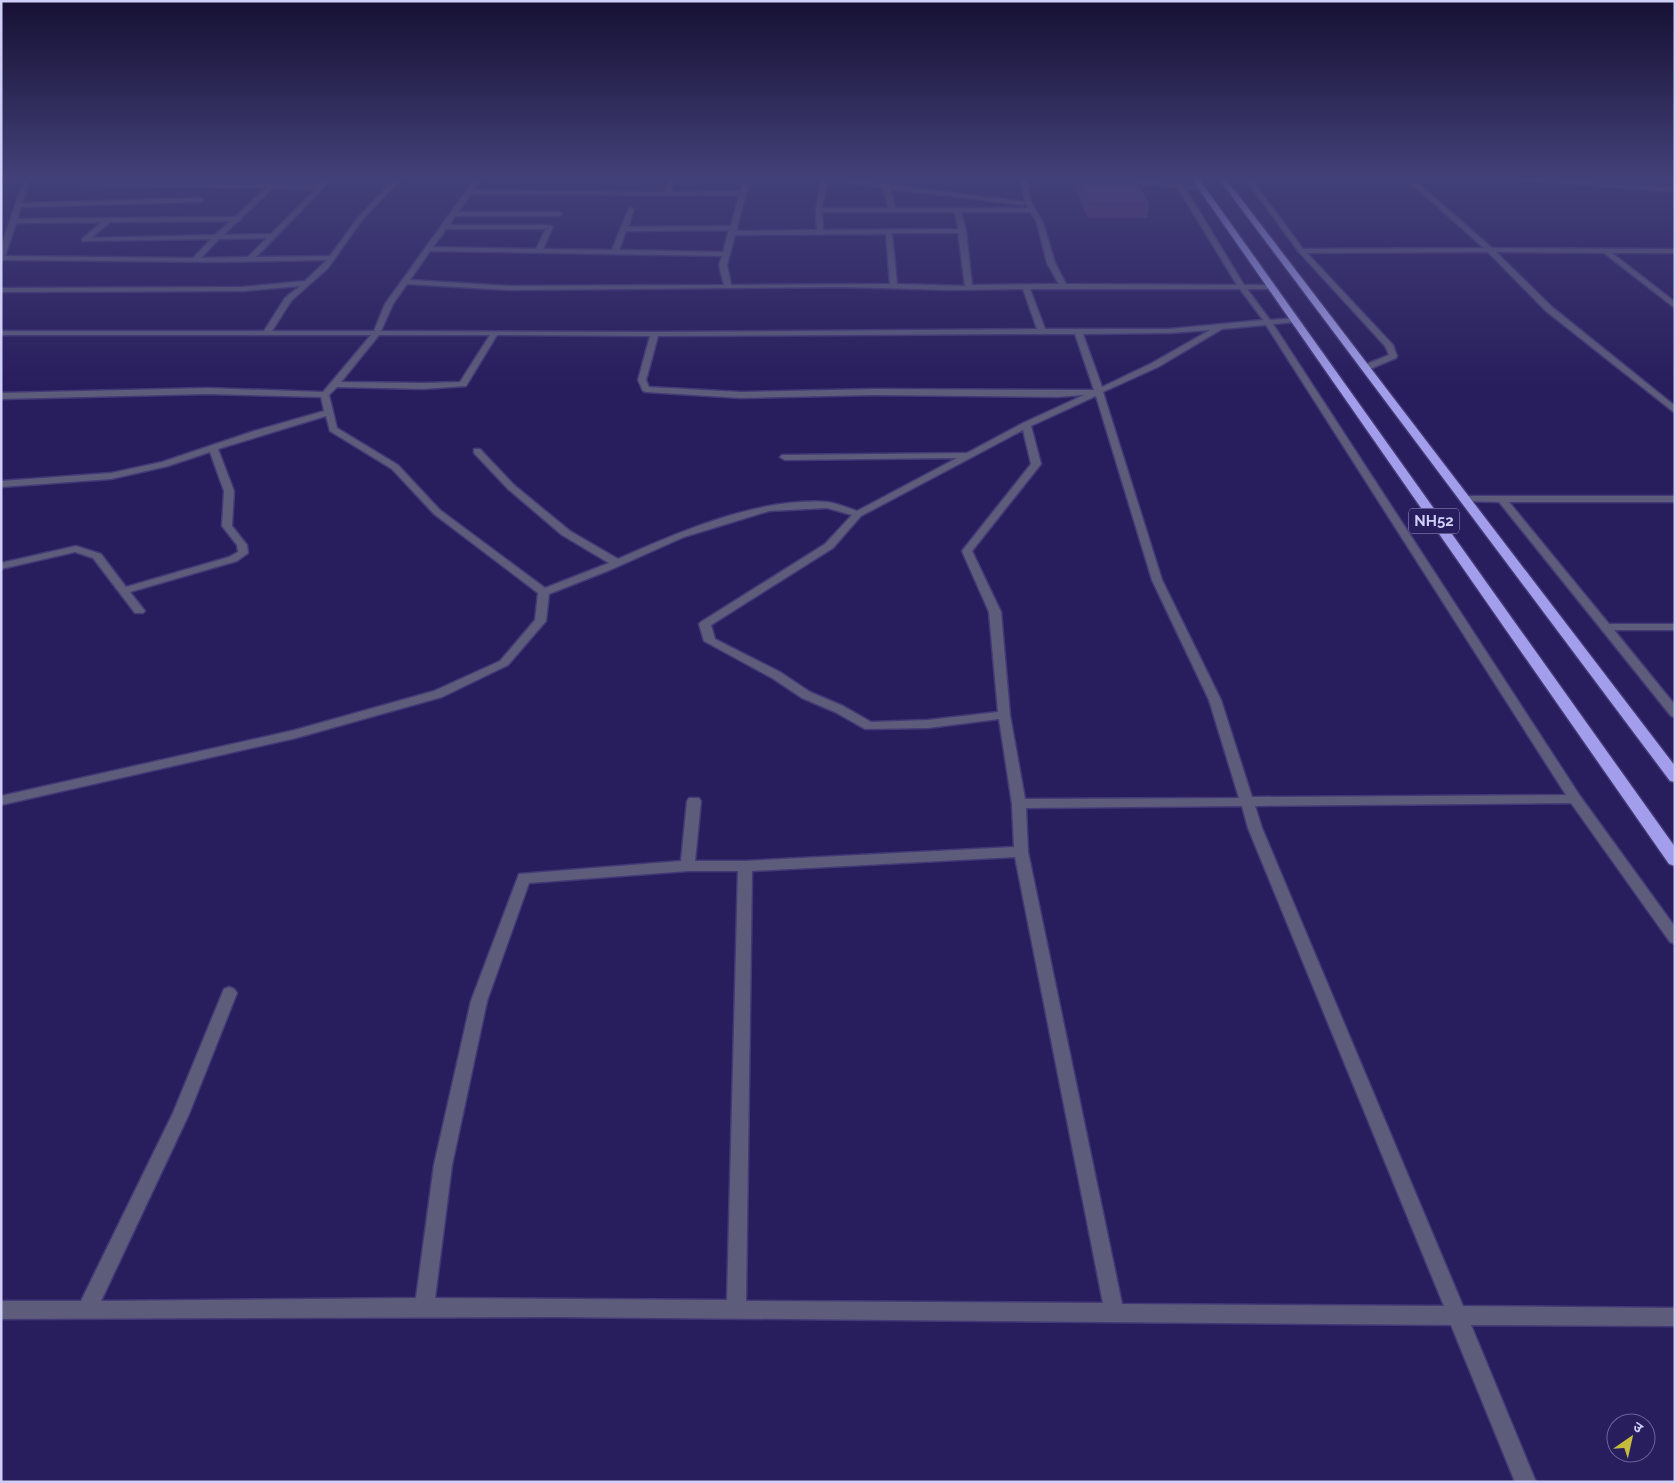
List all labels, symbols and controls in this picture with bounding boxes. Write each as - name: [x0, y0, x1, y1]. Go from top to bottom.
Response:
- road number: NH52: [1409, 508, 1459, 534]
- north arrow: [1606, 1413, 1656, 1463]
- text: उ: [1630, 1418, 1647, 1437]

